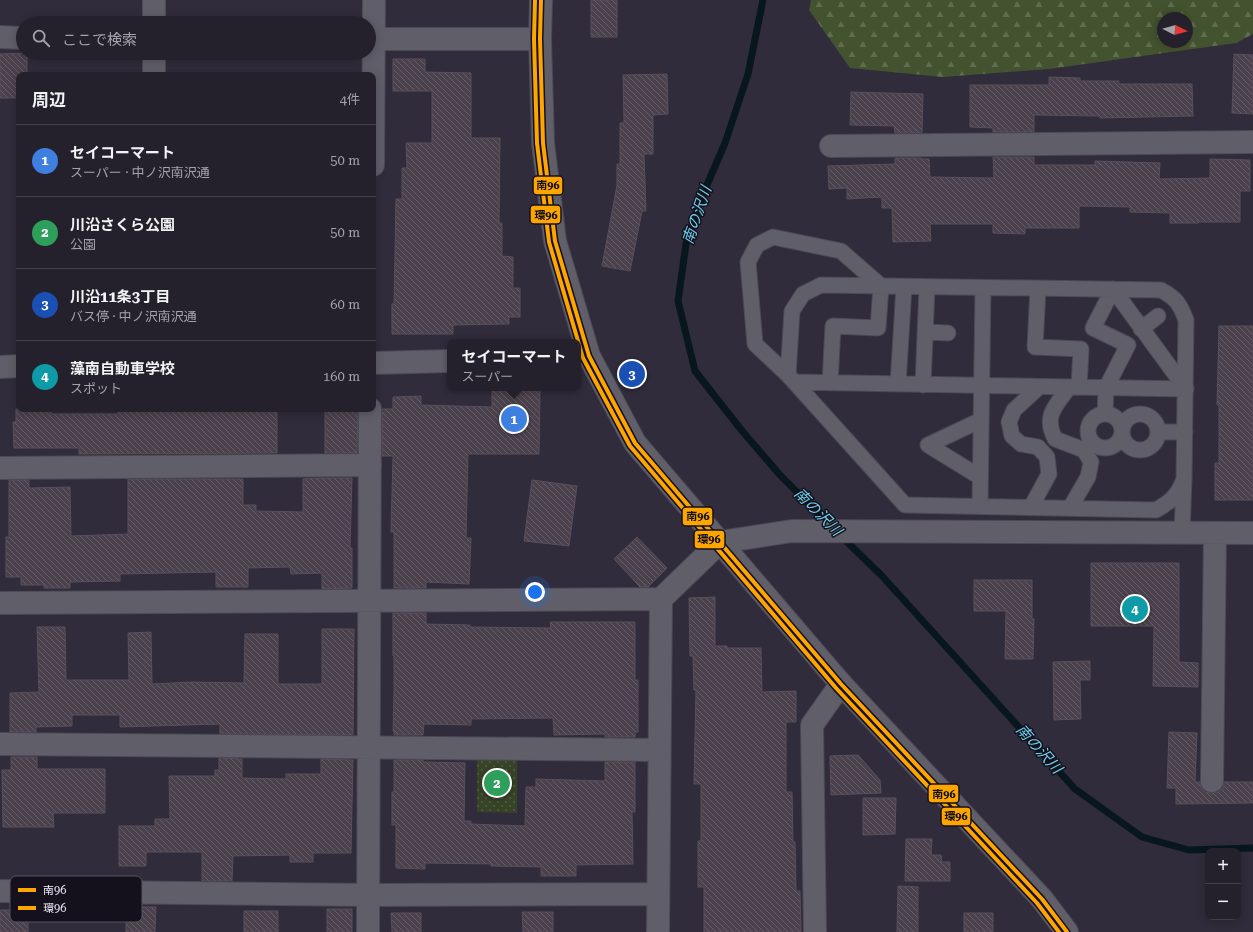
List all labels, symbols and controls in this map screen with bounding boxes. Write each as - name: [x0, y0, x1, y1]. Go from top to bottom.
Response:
- north arrow: [1157, 12, 1193, 48]
- search box: [16, 16, 376, 60]
- icon: search: [30, 27, 52, 49]
- text: ここで検索: [62, 31, 137, 49]
- text: 周辺: [32, 90, 66, 110]
- text: 4件: [340, 92, 360, 107]
- text: セイコーマート: [70, 144, 175, 162]
- text: 1: [41, 153, 49, 168]
- text: 50 m: [330, 153, 360, 168]
- text: スーパー · 中ノ沢南沢通: [70, 165, 210, 180]
- line badge: 南96: [533, 176, 563, 195]
- text: 南96: [536, 179, 560, 192]
- water label: 南の沢川: [679, 182, 716, 246]
- line badge: 環96: [530, 205, 561, 224]
- text: 環96: [534, 209, 558, 222]
- text: 川沿さくら公園: [70, 216, 175, 234]
- text: 2: [41, 225, 49, 240]
- text: 50 m: [330, 225, 360, 240]
- text: 公園: [70, 237, 96, 252]
- text: 川沿11条3丁目: [70, 288, 170, 306]
- text: 3: [41, 297, 49, 312]
- text: 60 m: [330, 297, 360, 312]
- text: バス停 · 中ノ沢南沢通: [70, 309, 197, 324]
- popup: [447, 339, 581, 391]
- text: セイコーマート: [461, 348, 567, 366]
- pin: 3: [619, 359, 645, 389]
- text: 藻南自動車学校: [70, 360, 175, 378]
- text: 4: [41, 369, 49, 384]
- text: 160 m: [323, 369, 360, 384]
- text: スーパー: [461, 369, 513, 384]
- text: スポット: [70, 381, 122, 396]
- pin: 1: [501, 404, 527, 434]
- water label: 南の沢川: [790, 484, 847, 541]
- line badge: 南96: [682, 507, 713, 526]
- text: 南96: [686, 510, 710, 523]
- line badge: 環96: [694, 530, 725, 549]
- text: 環96: [697, 533, 721, 546]
- your location: [525, 582, 545, 602]
- pin: 4: [1122, 594, 1148, 624]
- water label: 南の沢川: [1012, 721, 1067, 779]
- pin: 2: [484, 768, 510, 798]
- line badge: 南96: [928, 784, 959, 803]
- text: 南96: [932, 788, 956, 801]
- line badge: 環96: [941, 807, 971, 826]
- text: 環96: [944, 810, 968, 823]
- map controls: [1205, 848, 1241, 920]
- button: +: [1205, 848, 1241, 884]
- legend: [10, 876, 142, 922]
- text: 南96: [43, 884, 66, 897]
- button: −: [1205, 884, 1241, 920]
- text: 環96: [43, 902, 66, 915]

